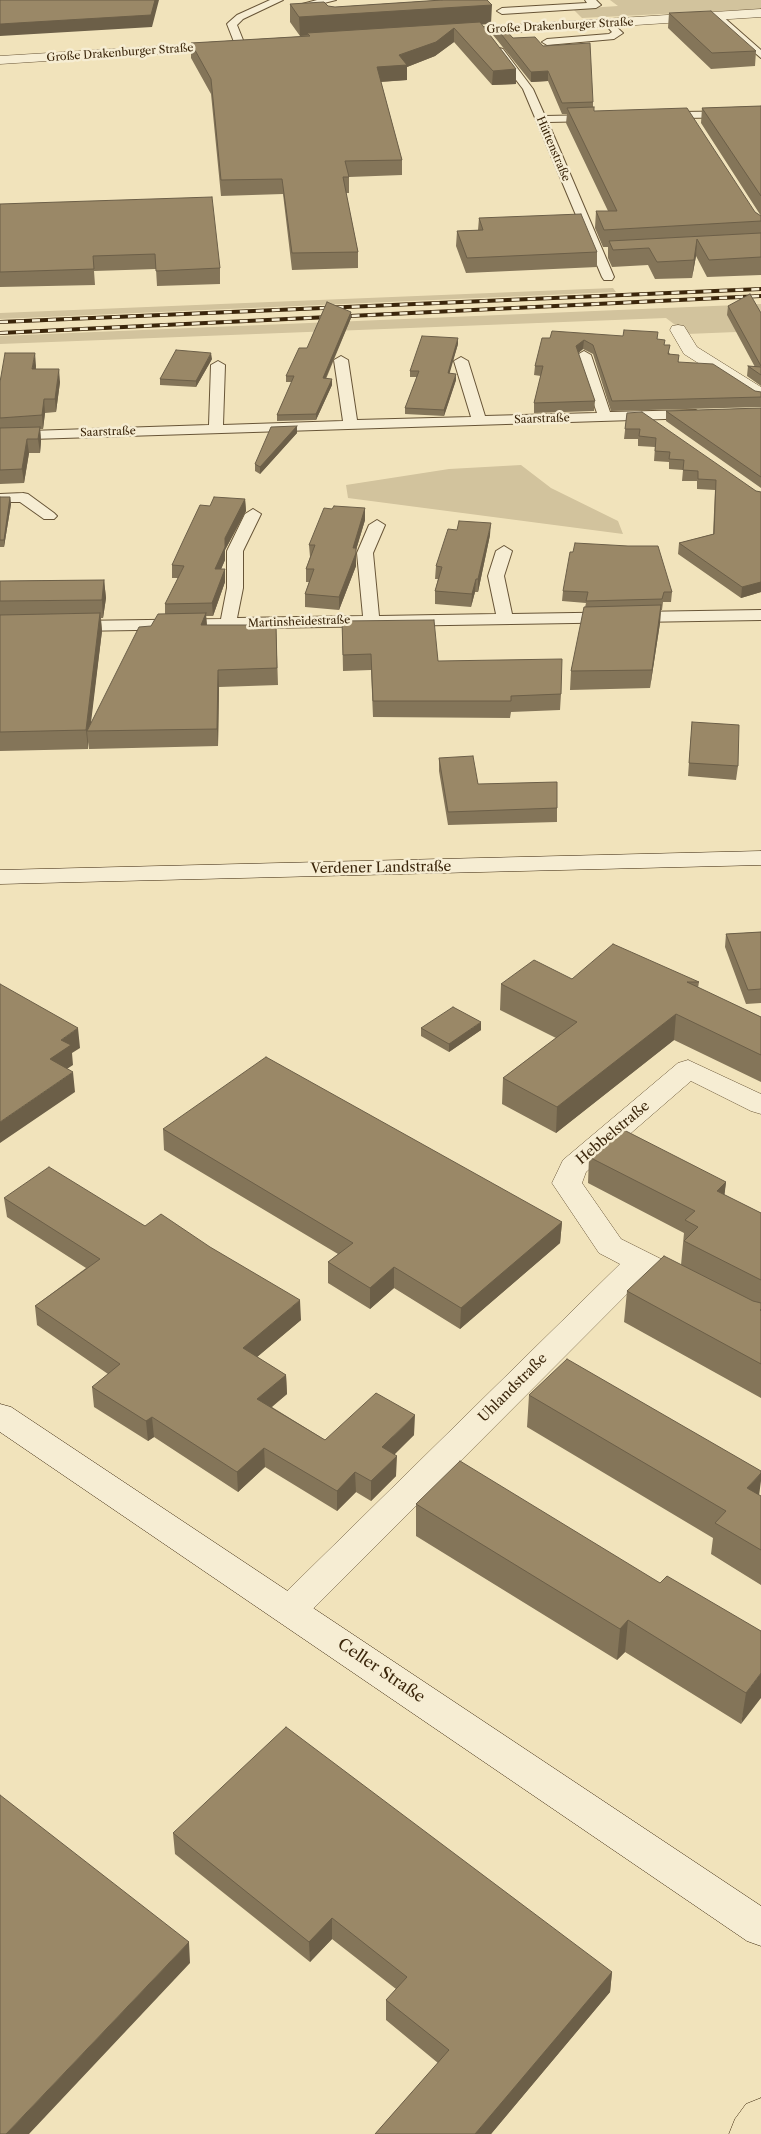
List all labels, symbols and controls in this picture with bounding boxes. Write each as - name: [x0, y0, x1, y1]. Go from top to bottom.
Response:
- street label: Große Drakenburger Straße: [486, 16, 634, 36]
- street label: Große Drakenburger Straße: [46, 41, 194, 65]
- street label: Hüttenstraße: [533, 114, 573, 184]
- street label: Saarstraße: [514, 411, 570, 427]
- street label: Saarstraße: [80, 424, 136, 440]
- street label: Martinsheidestraße: [248, 614, 350, 630]
- street label: Verdener Landstraße: [311, 858, 451, 878]
- street label: Hebbelstraße: [573, 1098, 653, 1168]
- street label: Uhlandstraße: [475, 1350, 551, 1426]
- street label: Celler Straße: [334, 1635, 428, 1707]

